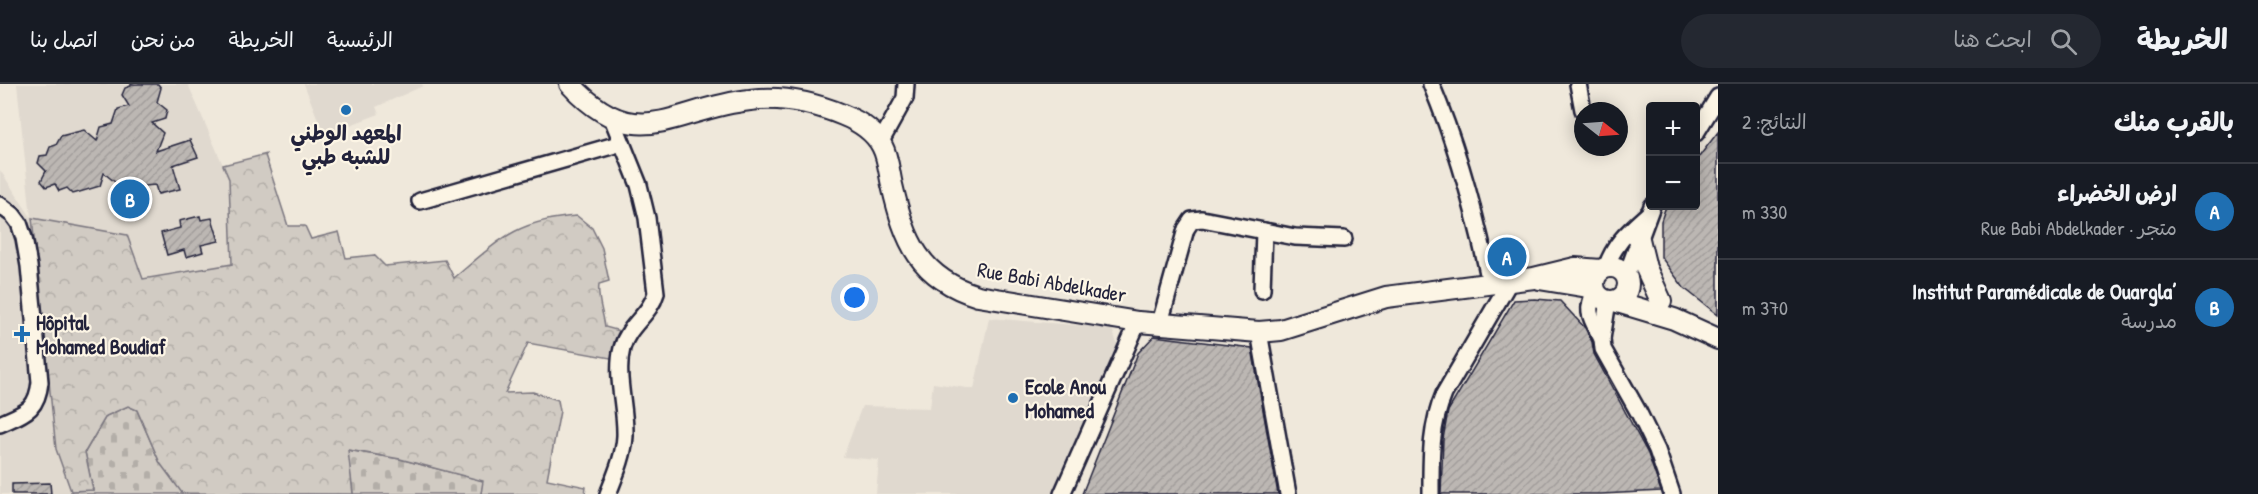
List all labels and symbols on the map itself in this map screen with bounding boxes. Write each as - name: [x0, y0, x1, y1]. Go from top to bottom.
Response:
- north arrow: [1574, 102, 1628, 156]
- marker: المعهد الوطني للشبه طبي: [339, 103, 353, 117]
- place label: المعهد الوطني للشبه طبي: [290, 118, 402, 176]
- pin: B: [110, 176, 150, 222]
- pin: A: [1488, 234, 1526, 279]
- street label: Rue Babi Abdelkader: [975, 255, 1129, 309]
- your location: [840, 283, 869, 312]
- place label: Hôpital Mohamed Boudiaf: [36, 308, 166, 361]
- marker: Hôpital Mohamed Boudiaf: [13, 325, 31, 343]
- place label: Ecole Anou Mohamed: [1025, 372, 1107, 425]
- marker: Ecole Anou Mohamed: [1006, 391, 1020, 405]

